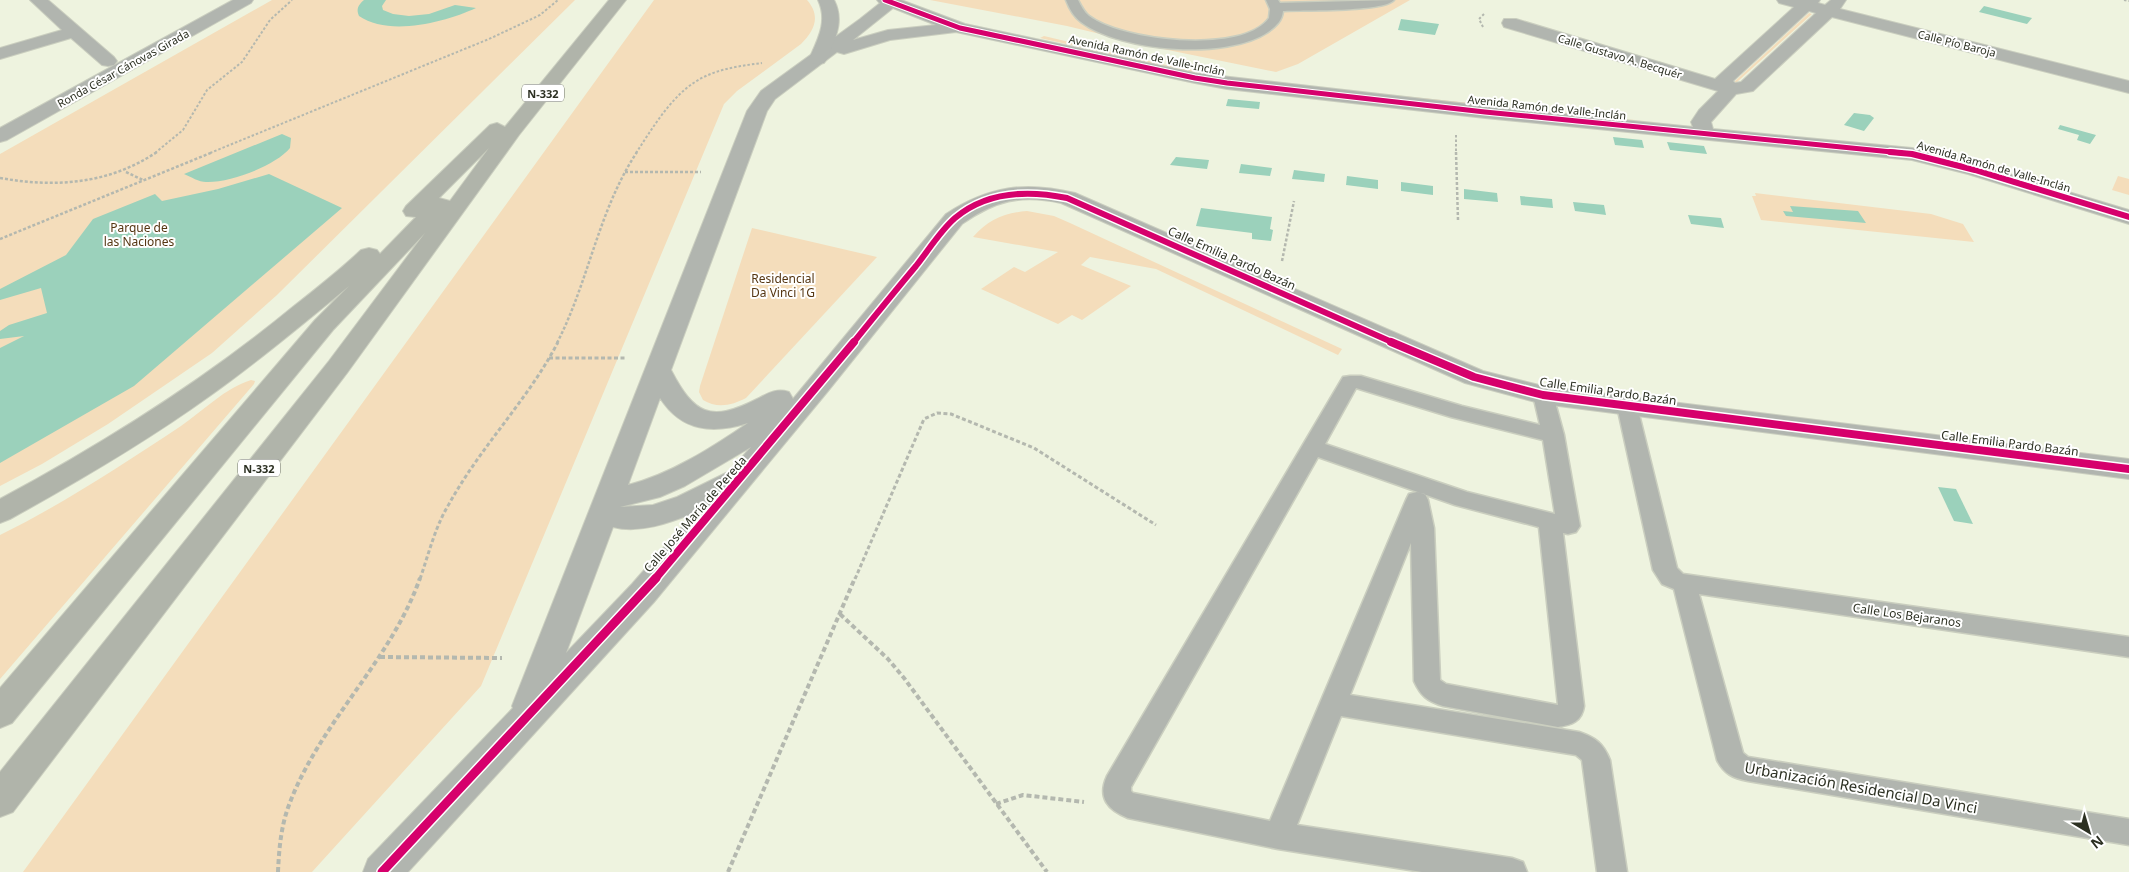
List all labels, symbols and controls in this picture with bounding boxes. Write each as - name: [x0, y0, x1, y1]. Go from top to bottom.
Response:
- street label: Ronda César Cánovas Girada: [54, 25, 192, 111]
- street label: Calle Pío Baroja: [1916, 26, 1998, 60]
- street label: Calle Gustavo A. Becquér: [1556, 30, 1684, 82]
- street label: Avenida Ramón de Valle-Inclán: [1068, 31, 1226, 79]
- road number: N-332: [522, 85, 564, 102]
- street label: Avenida Ramón de Valle-Inclán: [1467, 91, 1627, 123]
- street label: Avenida Ramón de Valle-Inclán: [1915, 137, 2073, 195]
- park label: Parque de las Naciones: [104, 219, 175, 250]
- street label: Calle Emilia Pardo Bazán: [1165, 222, 1299, 294]
- park label: Residencial Da Vinci 1G: [751, 270, 815, 301]
- street label: Calle Emilia Pardo Bazán: [1538, 373, 1678, 409]
- street label: Calle Emilia Pardo Bazán: [1940, 426, 2080, 460]
- street label: Calle José María de Pereda: [640, 452, 750, 576]
- road number: N-332: [238, 459, 280, 476]
- street label: Calle Los Bejaranos: [1852, 599, 1962, 631]
- street label: Urbanización Residencial Da Vinci: [1743, 757, 1979, 817]
- north arrow: [2064, 807, 2114, 857]
- text: N: [2087, 832, 2108, 854]

